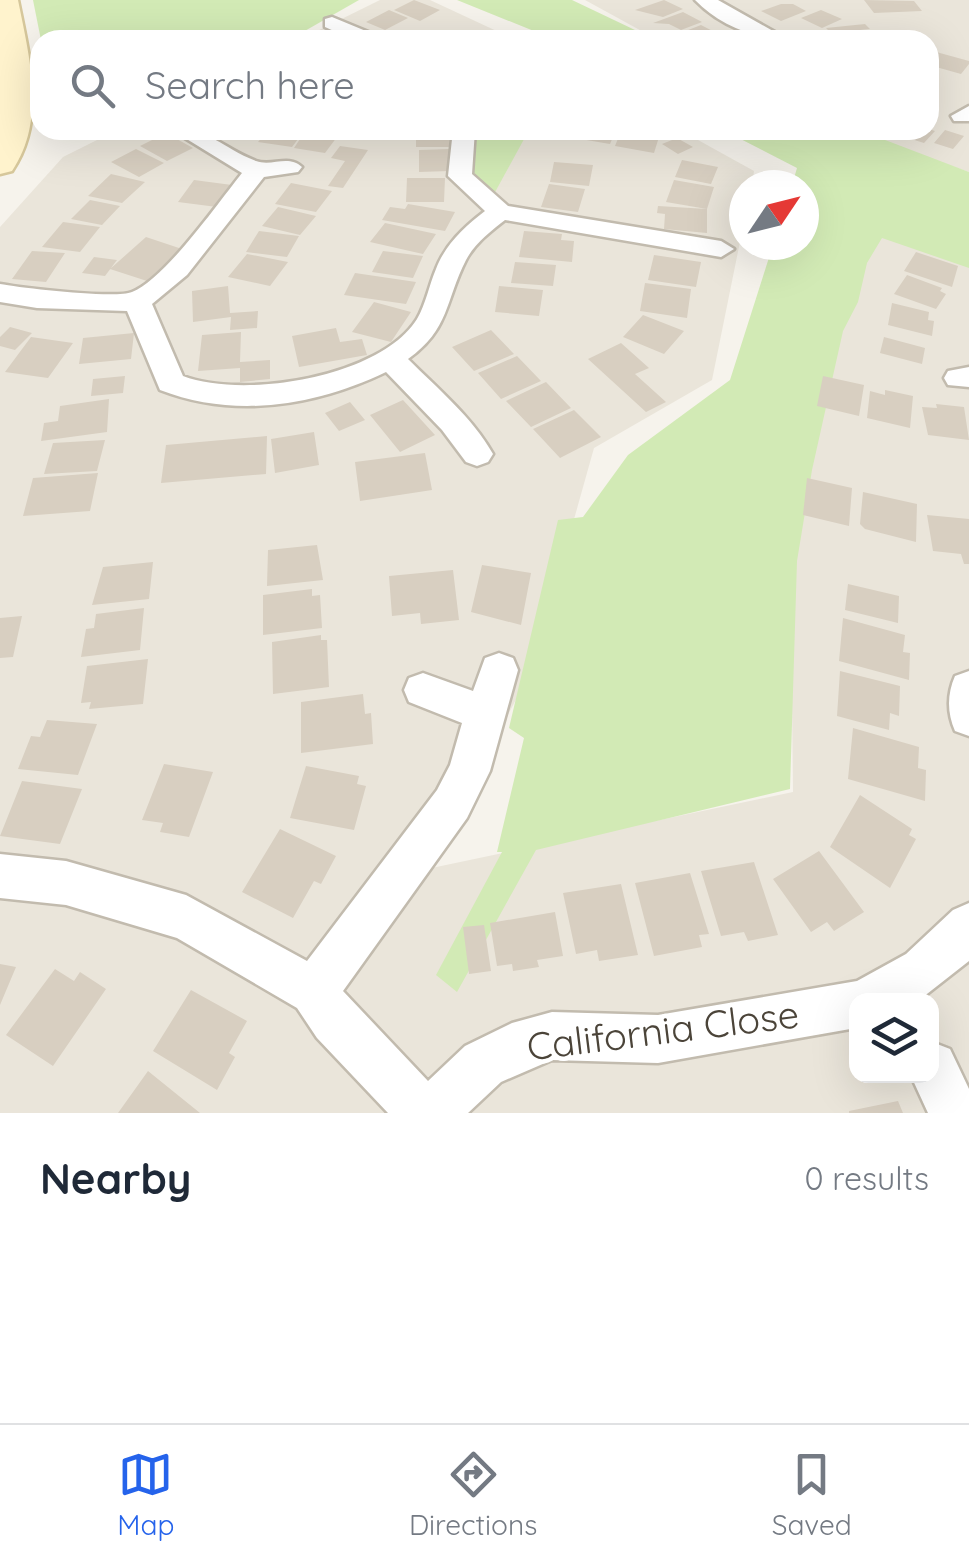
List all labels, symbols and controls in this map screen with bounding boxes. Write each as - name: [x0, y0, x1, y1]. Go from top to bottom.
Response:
- search box: [30, 30, 939, 140]
- icon: search: [65, 58, 120, 113]
- text: Search here: [145, 61, 355, 109]
- north arrow: [729, 170, 819, 260]
- street label: California Close: [524, 990, 802, 1070]
- map controls: [849, 993, 939, 1083]
- button: layers: [849, 993, 939, 1083]
- text: Nearby: [40, 1152, 191, 1205]
- text: 0 results: [805, 1158, 929, 1198]
- tab: Map: [117, 1447, 174, 1542]
- tab: Directions: [409, 1447, 537, 1542]
- tab: Saved: [772, 1447, 852, 1542]

